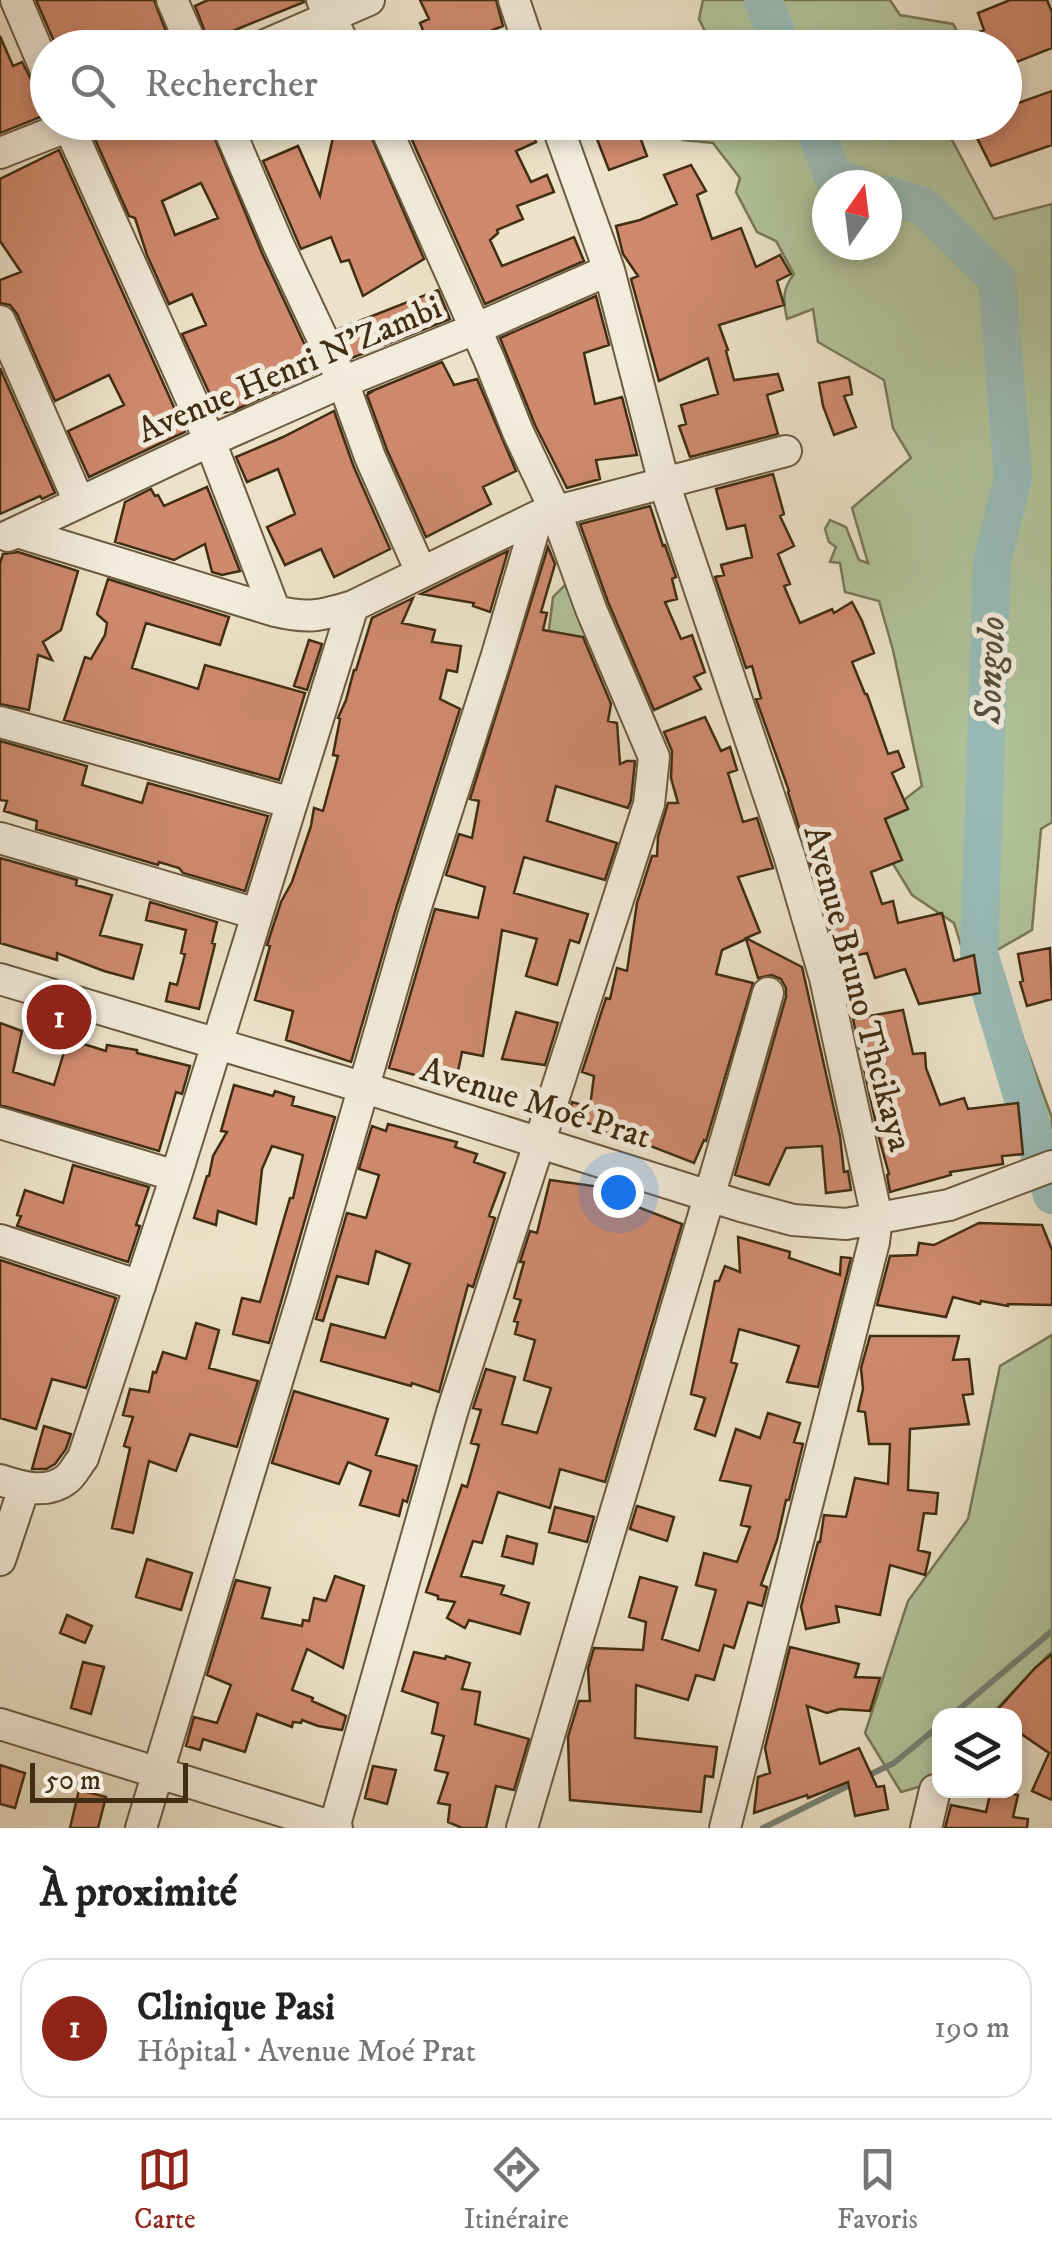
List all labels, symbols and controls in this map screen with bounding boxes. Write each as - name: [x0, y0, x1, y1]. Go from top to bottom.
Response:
- search box: [30, 30, 1022, 140]
- icon: search: [65, 58, 120, 113]
- text: Rechercher: [145, 61, 318, 109]
- north arrow: [812, 170, 902, 260]
- street label: Avenue Henri N'Zambi: [131, 286, 449, 454]
- water label: Songolo: [965, 615, 1017, 726]
- street label: Avenue Bruno Thcikaya: [792, 821, 922, 1156]
- pin: 1: [27, 980, 92, 1054]
- street label: Avenue Moé Prat: [415, 1048, 656, 1160]
- your location: [593, 1167, 644, 1218]
- map controls: [932, 1708, 1022, 1798]
- button: layers: [932, 1708, 1022, 1798]
- scale bar: [30, 1758, 188, 1802]
- text: 50 m: [45, 1763, 101, 1798]
- text: À proximité: [40, 1867, 237, 1919]
- text: Clinique Pasi: [137, 1984, 335, 2032]
- text: 1: [69, 2008, 80, 2048]
- text: 190 m: [934, 2008, 1010, 2048]
- text: Hôpital · Avenue Moé Prat: [137, 2032, 476, 2072]
- tab: Carte: [134, 2142, 196, 2237]
- tab: Itinéraire: [464, 2142, 569, 2237]
- tab: Favoris: [837, 2142, 918, 2237]

